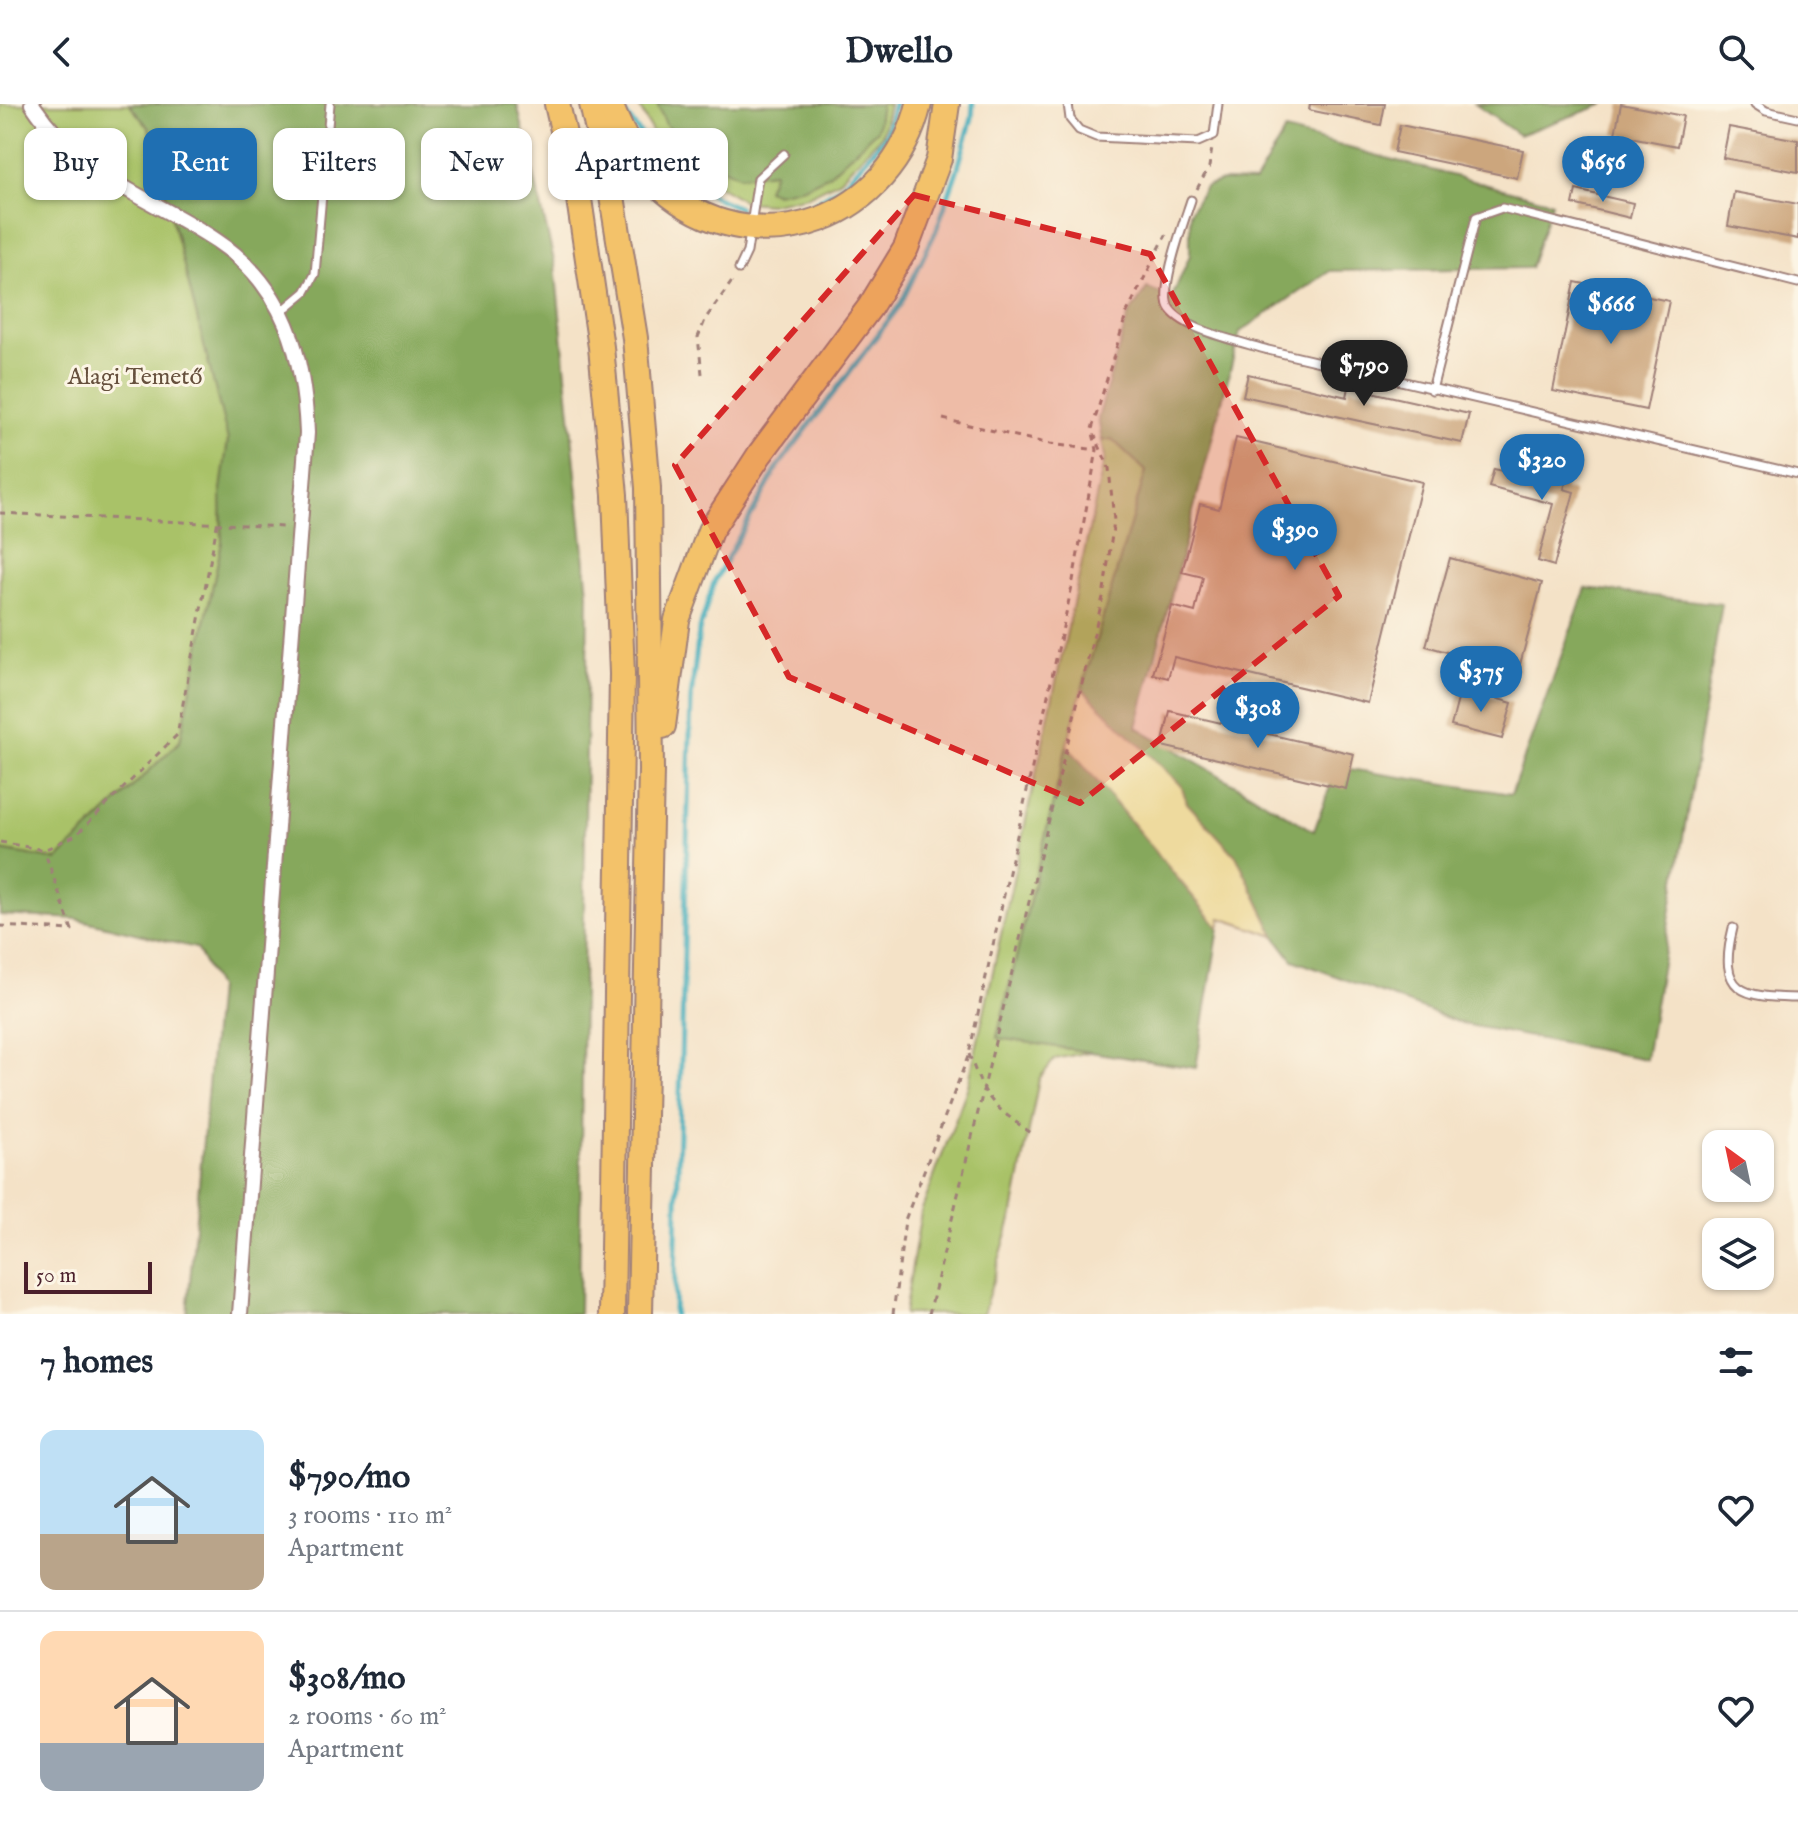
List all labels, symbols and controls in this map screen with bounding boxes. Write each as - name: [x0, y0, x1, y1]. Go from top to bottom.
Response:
- text: Dwello: [845, 29, 953, 75]
- icon: back: [40, 30, 84, 74]
- icon: search: [1714, 30, 1758, 74]
- chip: Buy: [24, 128, 127, 200]
- chip: Rent: [143, 128, 257, 200]
- chip: Filters: [273, 128, 405, 200]
- chip: New: [421, 128, 532, 200]
- chip: Apartment: [548, 128, 728, 200]
- pin: $656: [1556, 136, 1650, 204]
- text: $656: [1580, 145, 1626, 178]
- pin: $666: [1564, 278, 1658, 346]
- text: $666: [1587, 287, 1635, 320]
- pin: $790: [1317, 340, 1411, 408]
- text: $790: [1339, 349, 1389, 382]
- park label: Alagi Temető: [67, 362, 202, 393]
- pin: $320: [1495, 434, 1589, 502]
- text: $320: [1517, 443, 1567, 476]
- pin: $390: [1248, 504, 1342, 572]
- text: $390: [1271, 513, 1319, 546]
- pin: $375: [1434, 646, 1528, 714]
- text: $375: [1458, 655, 1504, 688]
- pin: $308: [1211, 682, 1305, 750]
- text: $308: [1234, 691, 1282, 724]
- north arrow: [1702, 1130, 1774, 1202]
- map controls: [1702, 1130, 1774, 1290]
- button: layers: [1702, 1218, 1774, 1290]
- scale bar: [24, 1258, 152, 1294]
- text: 50 m: [36, 1262, 77, 1290]
- icon: filters: [1714, 1340, 1758, 1384]
- text: 7 homes: [40, 1341, 153, 1384]
- text: $790/mo: [288, 1456, 410, 1499]
- icon: home: [104, 1462, 200, 1558]
- icon: heart: [1714, 1488, 1758, 1532]
- text: 3 rooms · 110 m²: [288, 1499, 452, 1532]
- text: Apartment: [288, 1532, 404, 1565]
- text: $308/mo: [288, 1657, 406, 1700]
- icon: home: [104, 1663, 200, 1759]
- icon: heart: [1714, 1689, 1758, 1733]
- text: 2 rooms · 60 m²: [288, 1700, 447, 1733]
- text: Apartment: [288, 1733, 404, 1766]

